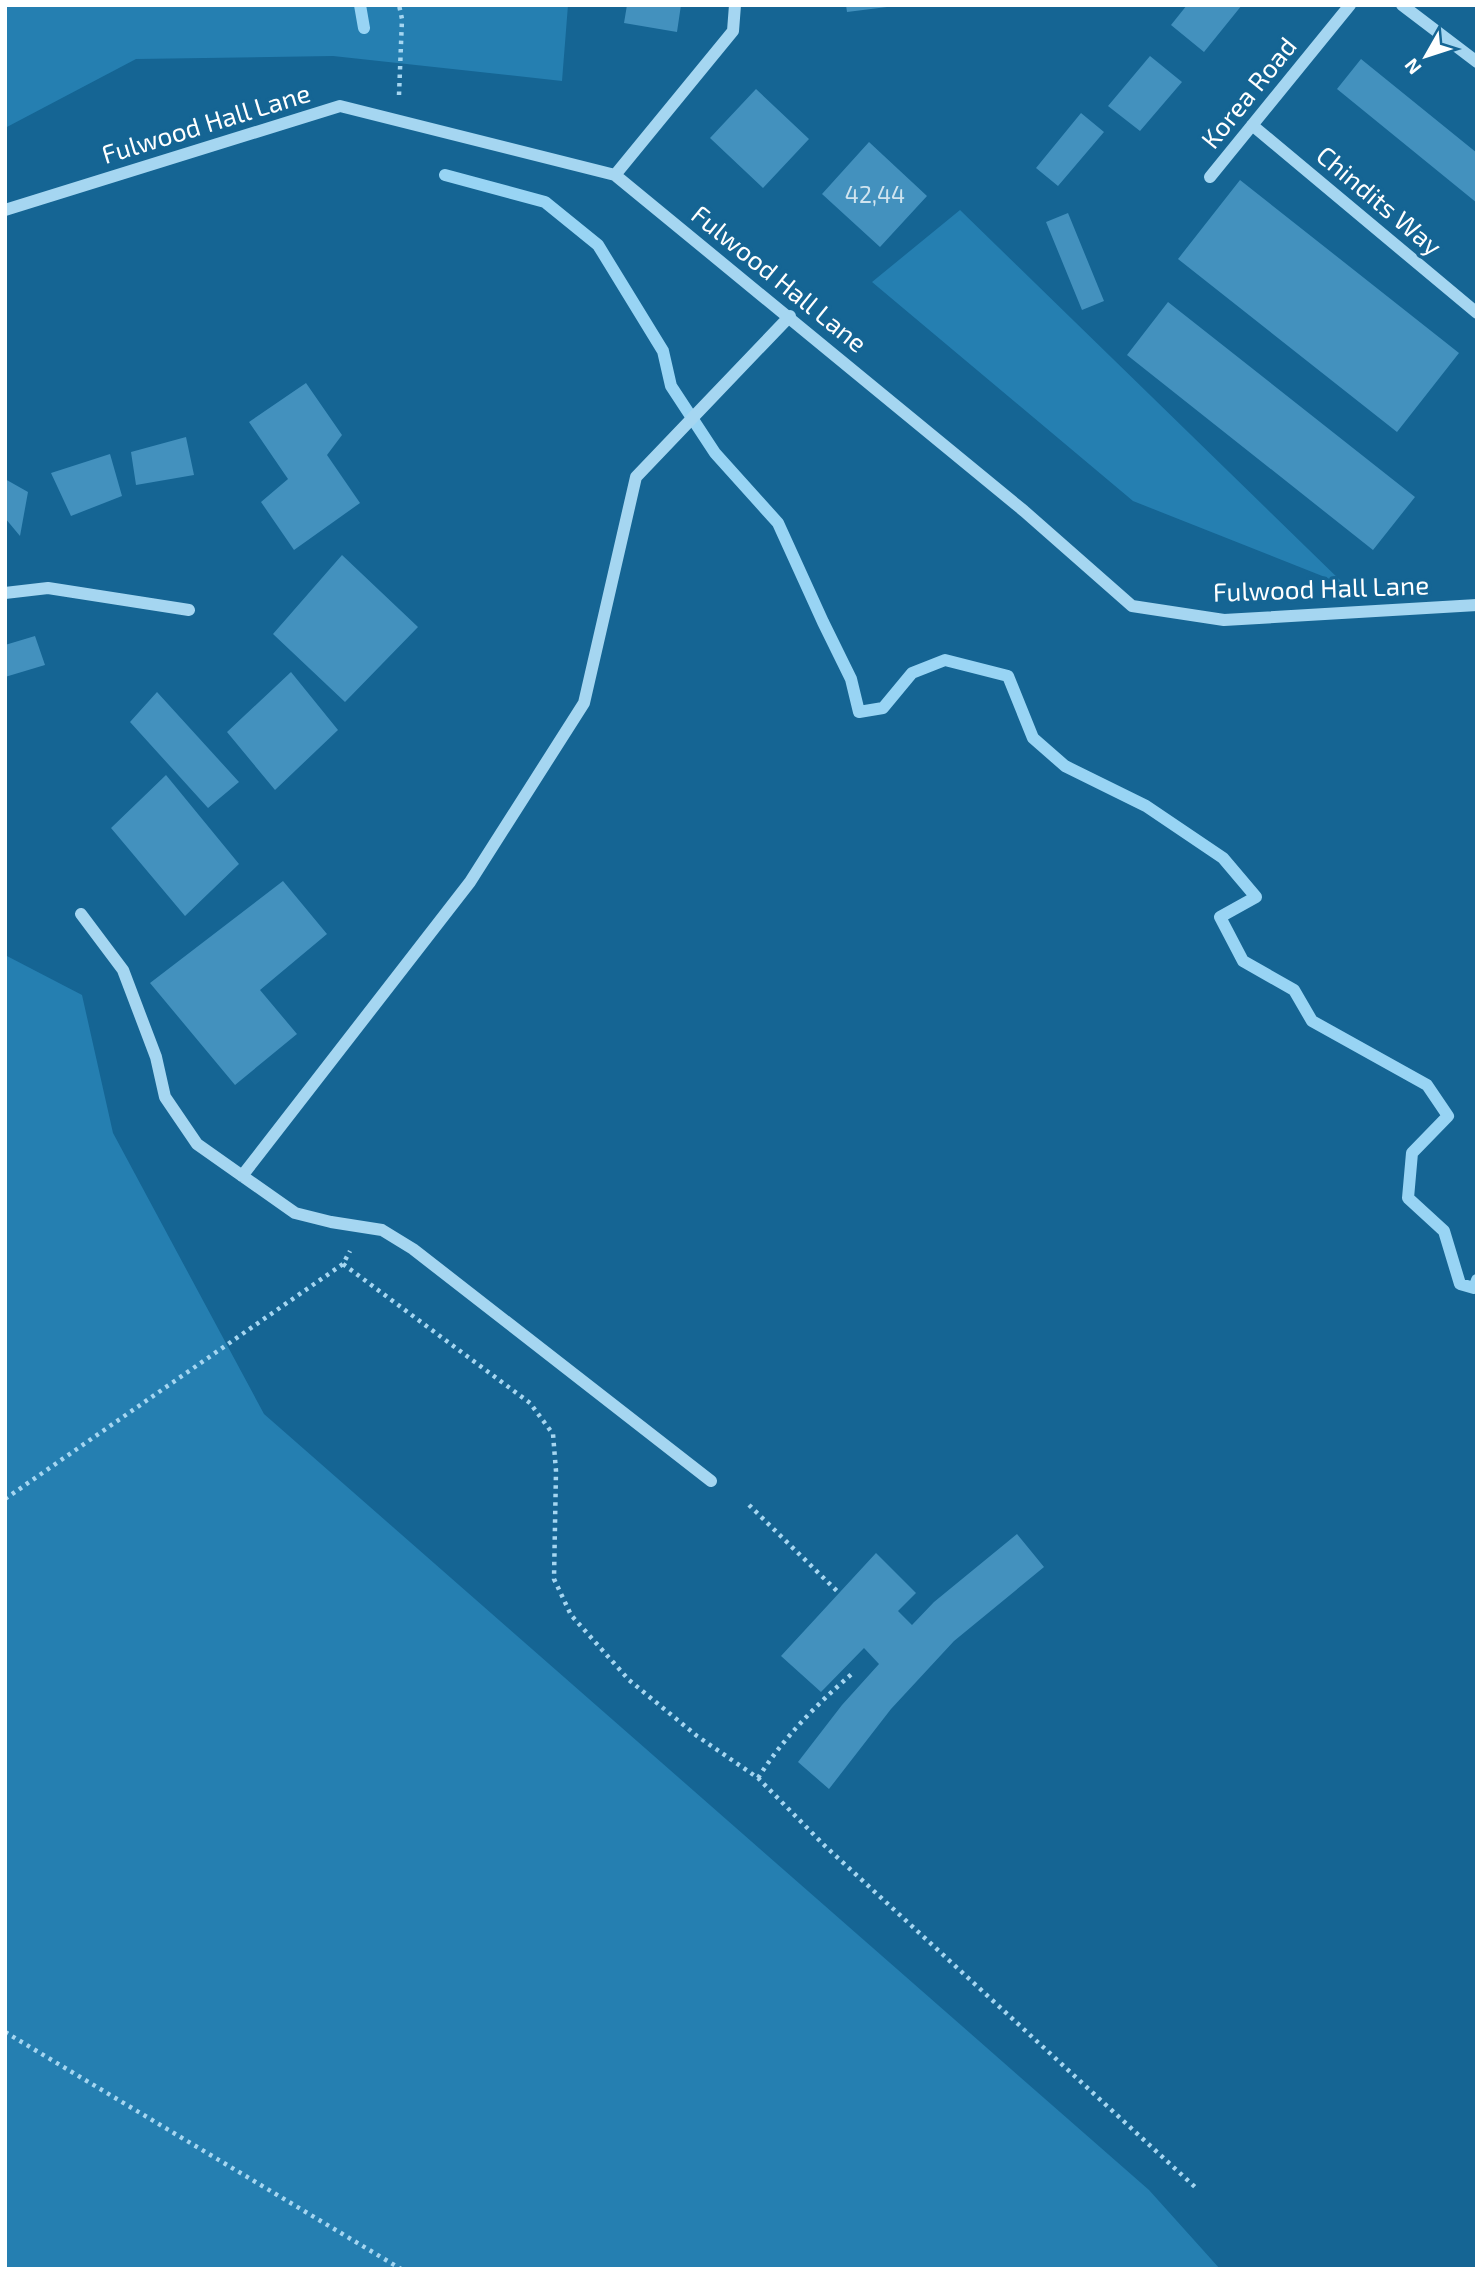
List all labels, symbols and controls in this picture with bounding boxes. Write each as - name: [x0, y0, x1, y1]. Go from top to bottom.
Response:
- north arrow: [1391, 21, 1461, 91]
- street label: Korea Road: [1194, 30, 1302, 154]
- text: N: [1399, 54, 1426, 80]
- street label: Fulwood Hall Lane: [98, 76, 314, 169]
- street label: Chindits Way: [1311, 139, 1449, 261]
- house number: 42,44: [845, 180, 905, 208]
- street label: Fulwood Hall Lane: [686, 198, 874, 358]
- street label: Fulwood Hall Lane: [1212, 568, 1430, 607]

